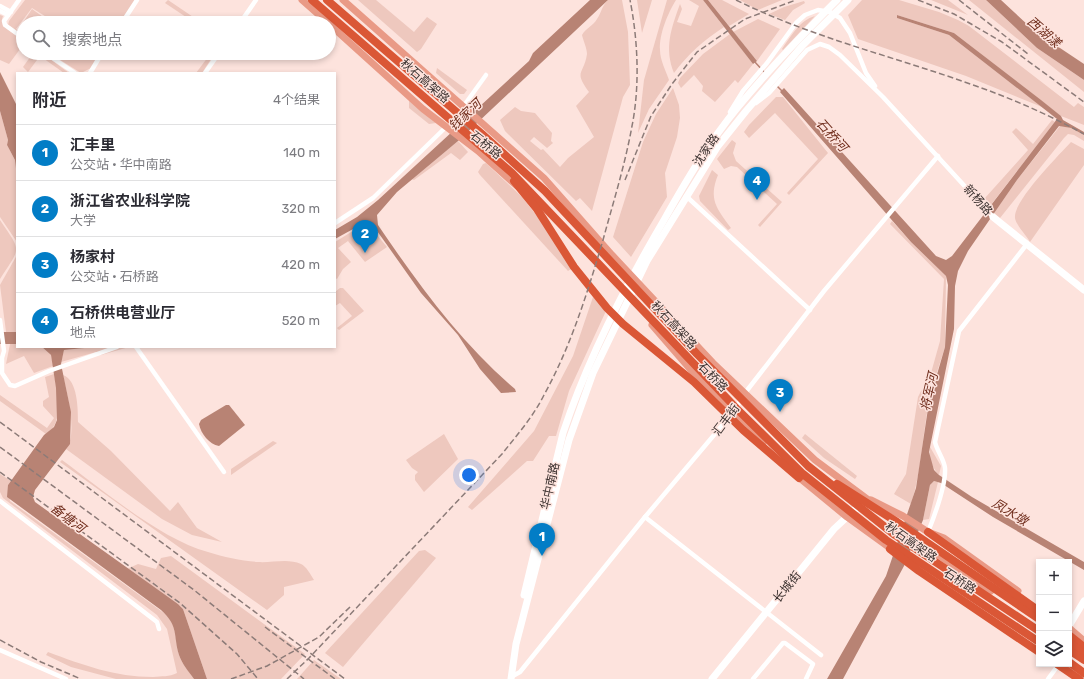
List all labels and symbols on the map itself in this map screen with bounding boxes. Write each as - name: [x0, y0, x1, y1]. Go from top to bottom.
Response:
- water label: 西湖漾: [1024, 14, 1065, 52]
- street label: 秋石高架路: [398, 56, 452, 106]
- water label: 钱家河: [446, 94, 487, 134]
- water label: 石桥河: [813, 115, 853, 157]
- street label: 石桥路: [468, 128, 504, 162]
- street label: 沈家路: [690, 131, 722, 169]
- pin: 4: [744, 167, 770, 200]
- street label: 新杨路: [961, 182, 995, 218]
- pin: 2: [352, 220, 378, 253]
- street label: 秋石高架路: [648, 298, 700, 352]
- street label: 石桥路: [695, 359, 731, 395]
- water label: 将军河: [917, 368, 941, 413]
- pin: 3: [767, 379, 793, 412]
- street label: 汇丰街: [710, 401, 742, 439]
- street label: 华中南路: [538, 461, 562, 511]
- your location: [459, 465, 479, 485]
- water label: 凤水墩: [989, 496, 1032, 529]
- water label: 备塘河: [48, 500, 90, 538]
- street label: 秋石高架路: [882, 519, 940, 565]
- pin: 1: [529, 523, 555, 556]
- street label: 石桥路: [941, 565, 979, 597]
- street label: 长城街: [770, 569, 804, 605]

